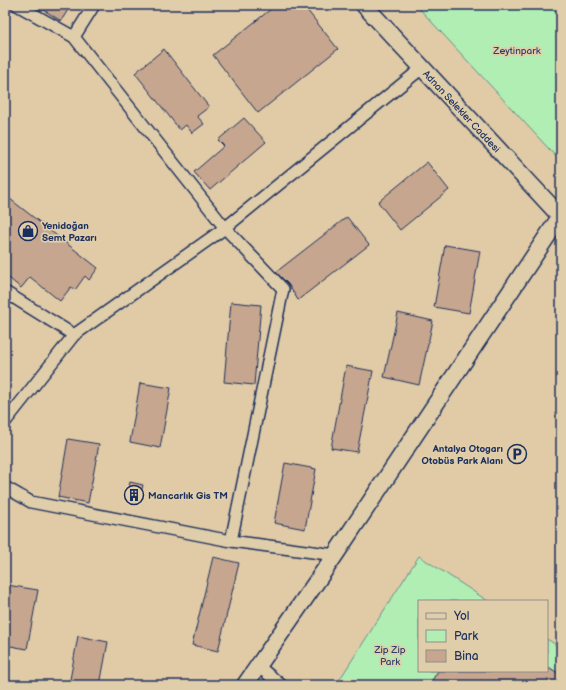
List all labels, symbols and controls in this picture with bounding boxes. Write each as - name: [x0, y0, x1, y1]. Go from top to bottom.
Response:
- park label: Zeytinpark: [492, 45, 541, 57]
- street label: Adnan Selekler Caddesi: [420, 68, 502, 155]
- shop icon: Yenidoğan Semt Pazarı: [17, 220, 39, 242]
- place label: Yenidoğan Semt Pazarı: [42, 220, 97, 244]
- place label: Antalya Otogarı Otobüs Park Alanı: [422, 443, 503, 467]
- parking icon: Antalya Otogarı Otobüs Park Alanı: [506, 443, 528, 465]
- building icon: Mancarlık Gis TM: [123, 484, 145, 506]
- place label: Mancarlık Gis TM: [148, 490, 228, 502]
- legend: [418, 600, 548, 672]
- text: Yol: [453, 609, 469, 624]
- text: Park: [454, 629, 478, 644]
- park label: Zip Zip Park: [373, 644, 406, 668]
- text: Bina: [454, 649, 479, 664]

